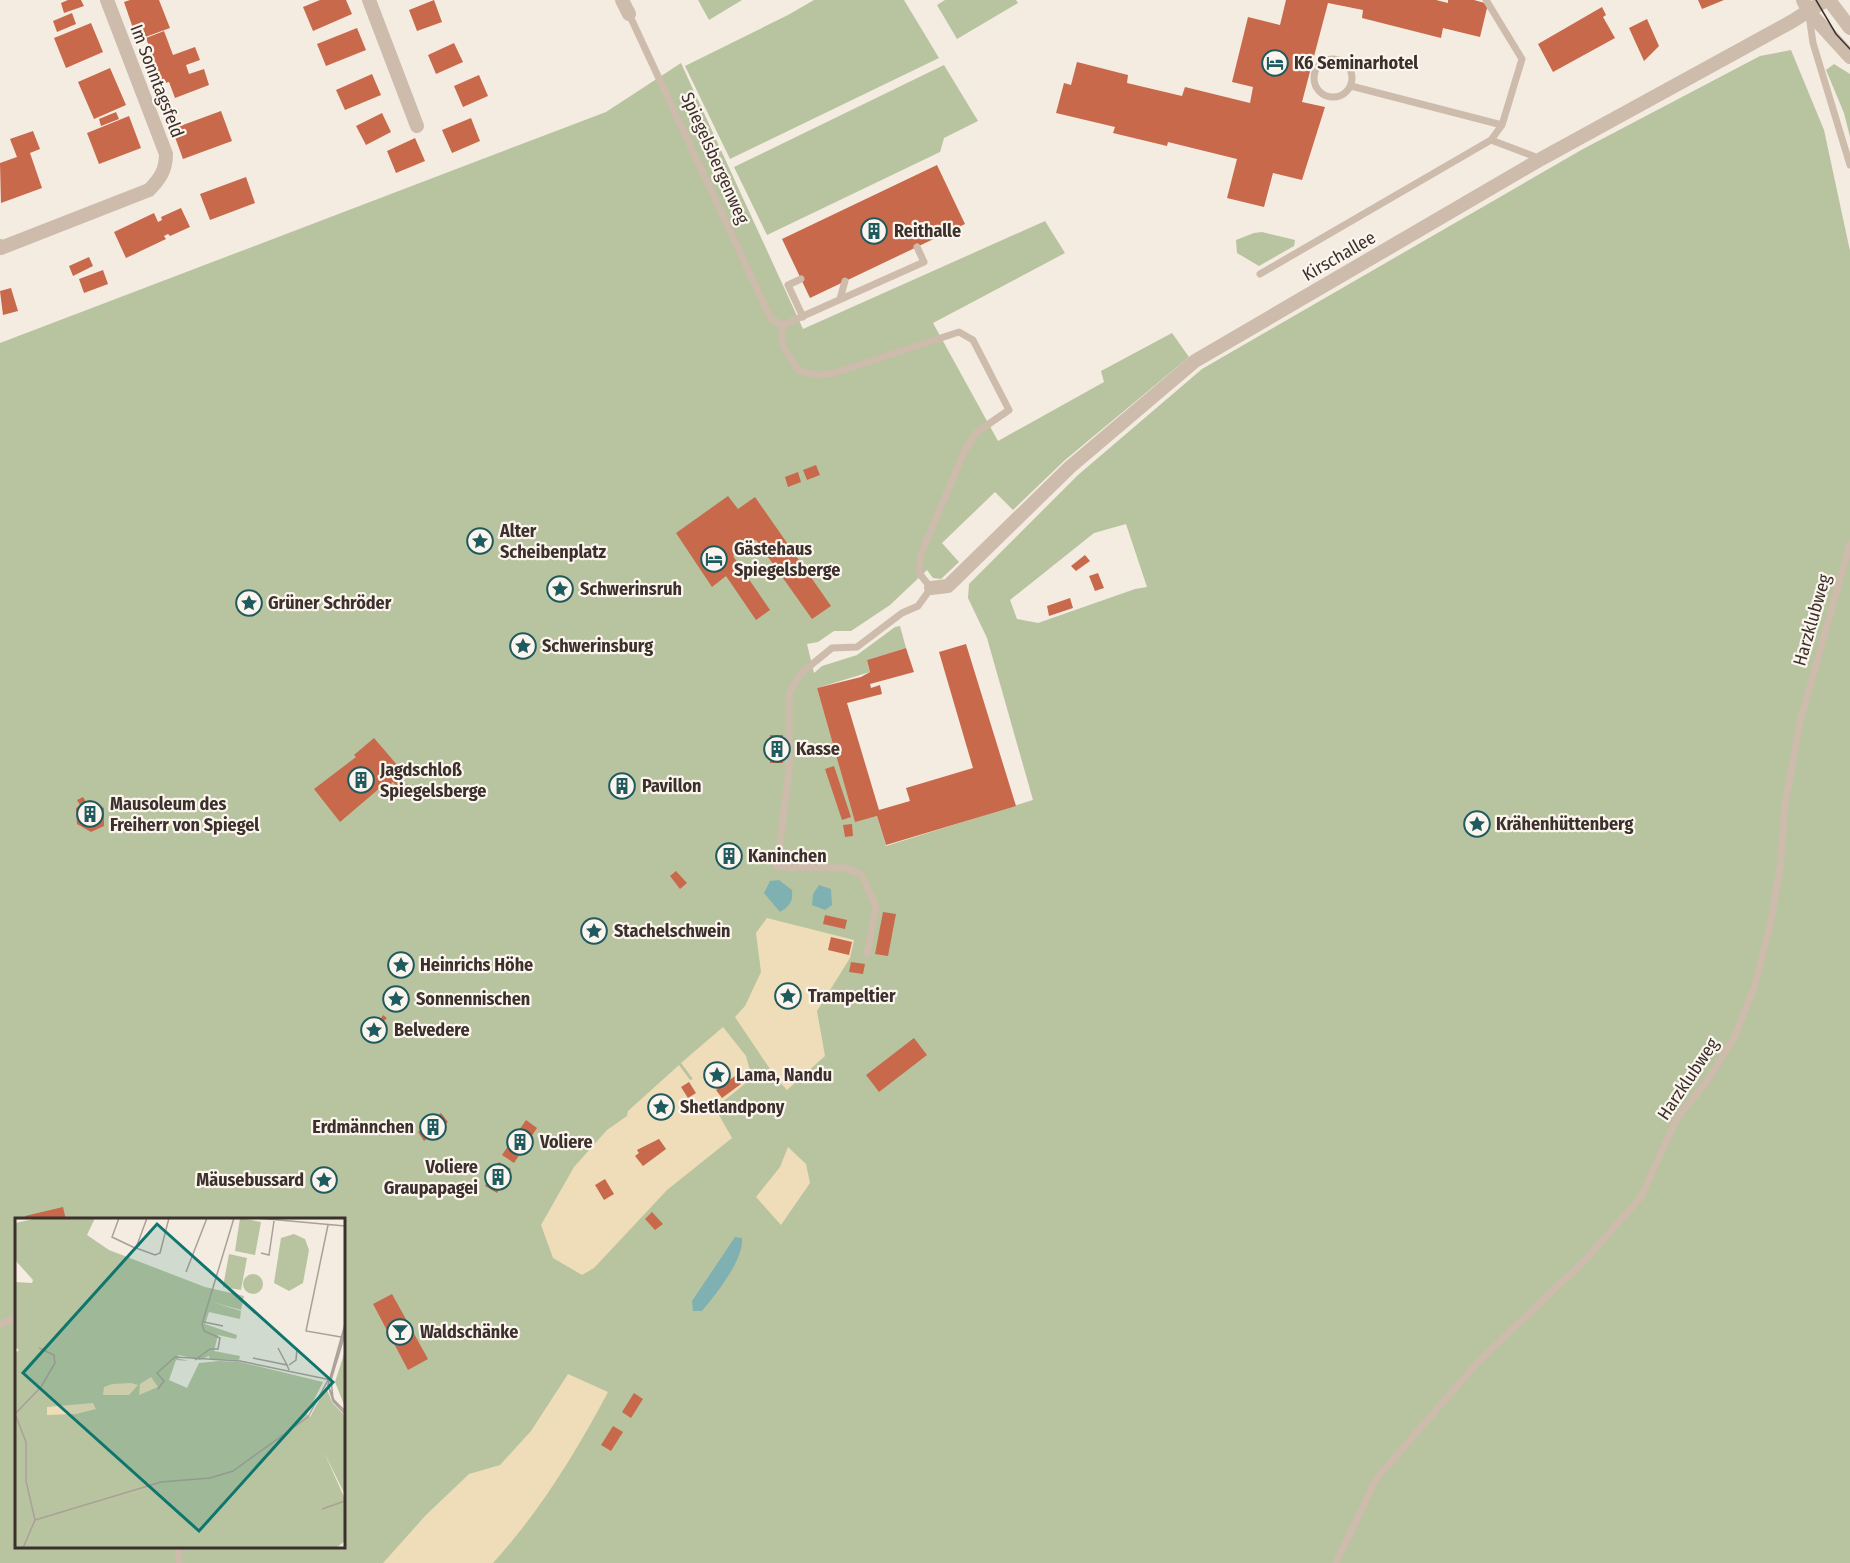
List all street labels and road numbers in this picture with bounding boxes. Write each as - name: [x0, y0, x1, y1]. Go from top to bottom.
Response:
- street label: Im Sonntagsfeld: [125, 21, 189, 141]
- street label: Spiegelsbergenweg: [676, 89, 754, 228]
- street label: Kirschallee: [1299, 226, 1380, 286]
- street label: Harzklubweg: [1788, 571, 1836, 668]
- street label: Harzklubweg: [1653, 1033, 1724, 1124]

